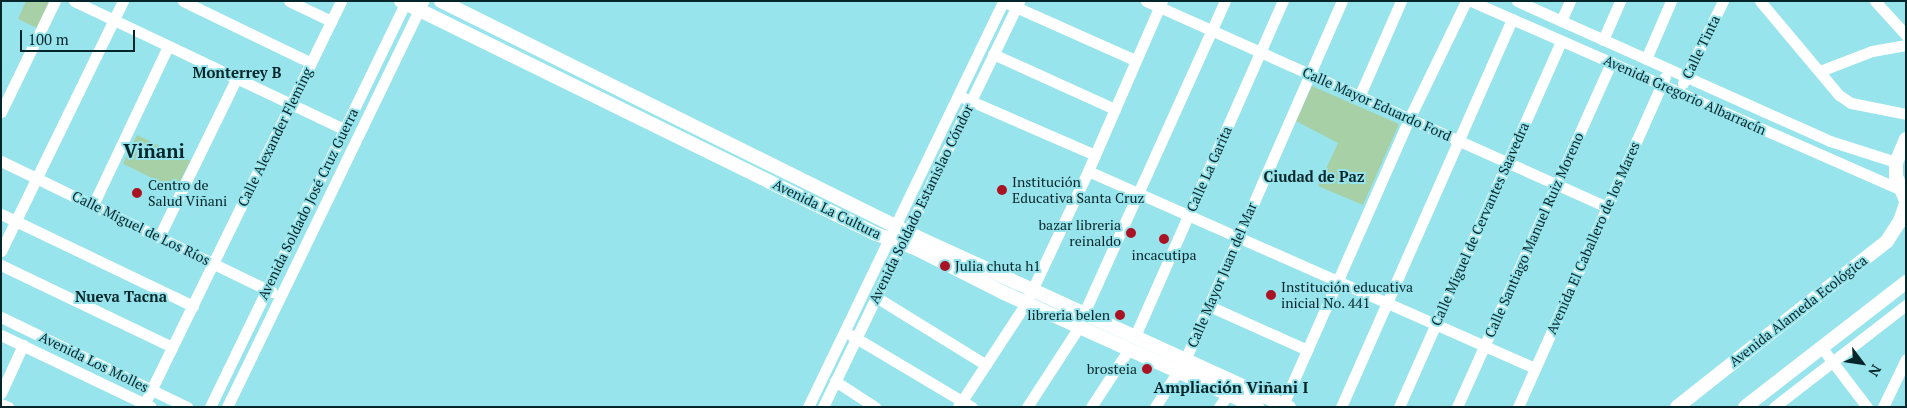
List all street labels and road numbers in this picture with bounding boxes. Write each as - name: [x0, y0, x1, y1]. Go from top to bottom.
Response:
- street label: Calle Tinta: [1678, 13, 1724, 81]
- street label: Avenida Gregorio Albarracín: [1601, 51, 1769, 139]
- street label: Calle Mayor Eduardo Ford: [1300, 64, 1454, 144]
- street label: Calle Alexander Fleming: [234, 65, 316, 209]
- street label: Avenida Soldado Estanislao Cóndor: [865, 102, 977, 306]
- street label: Avenida Soldado José Cruz Guerra: [254, 106, 362, 302]
- street label: Calle Miguel de Cervantes Saavedra: [1427, 120, 1533, 328]
- street label: Calle La Garita: [1183, 124, 1235, 214]
- street label: Calle Santiago Manuel Ruiz Moreno: [1481, 130, 1587, 340]
- street label: Avenida El Caballero de los Mares: [1543, 139, 1643, 337]
- street label: Avenida La Cultura: [770, 176, 884, 242]
- street label: Calle Miguel de Los Ríos: [69, 187, 213, 269]
- street label: Calle Mayor Juan del Mar: [1184, 200, 1260, 350]
- street label: Avenida Alameda Ecológica: [1726, 252, 1870, 370]
- street label: Avenida Los Molles: [37, 328, 151, 396]

